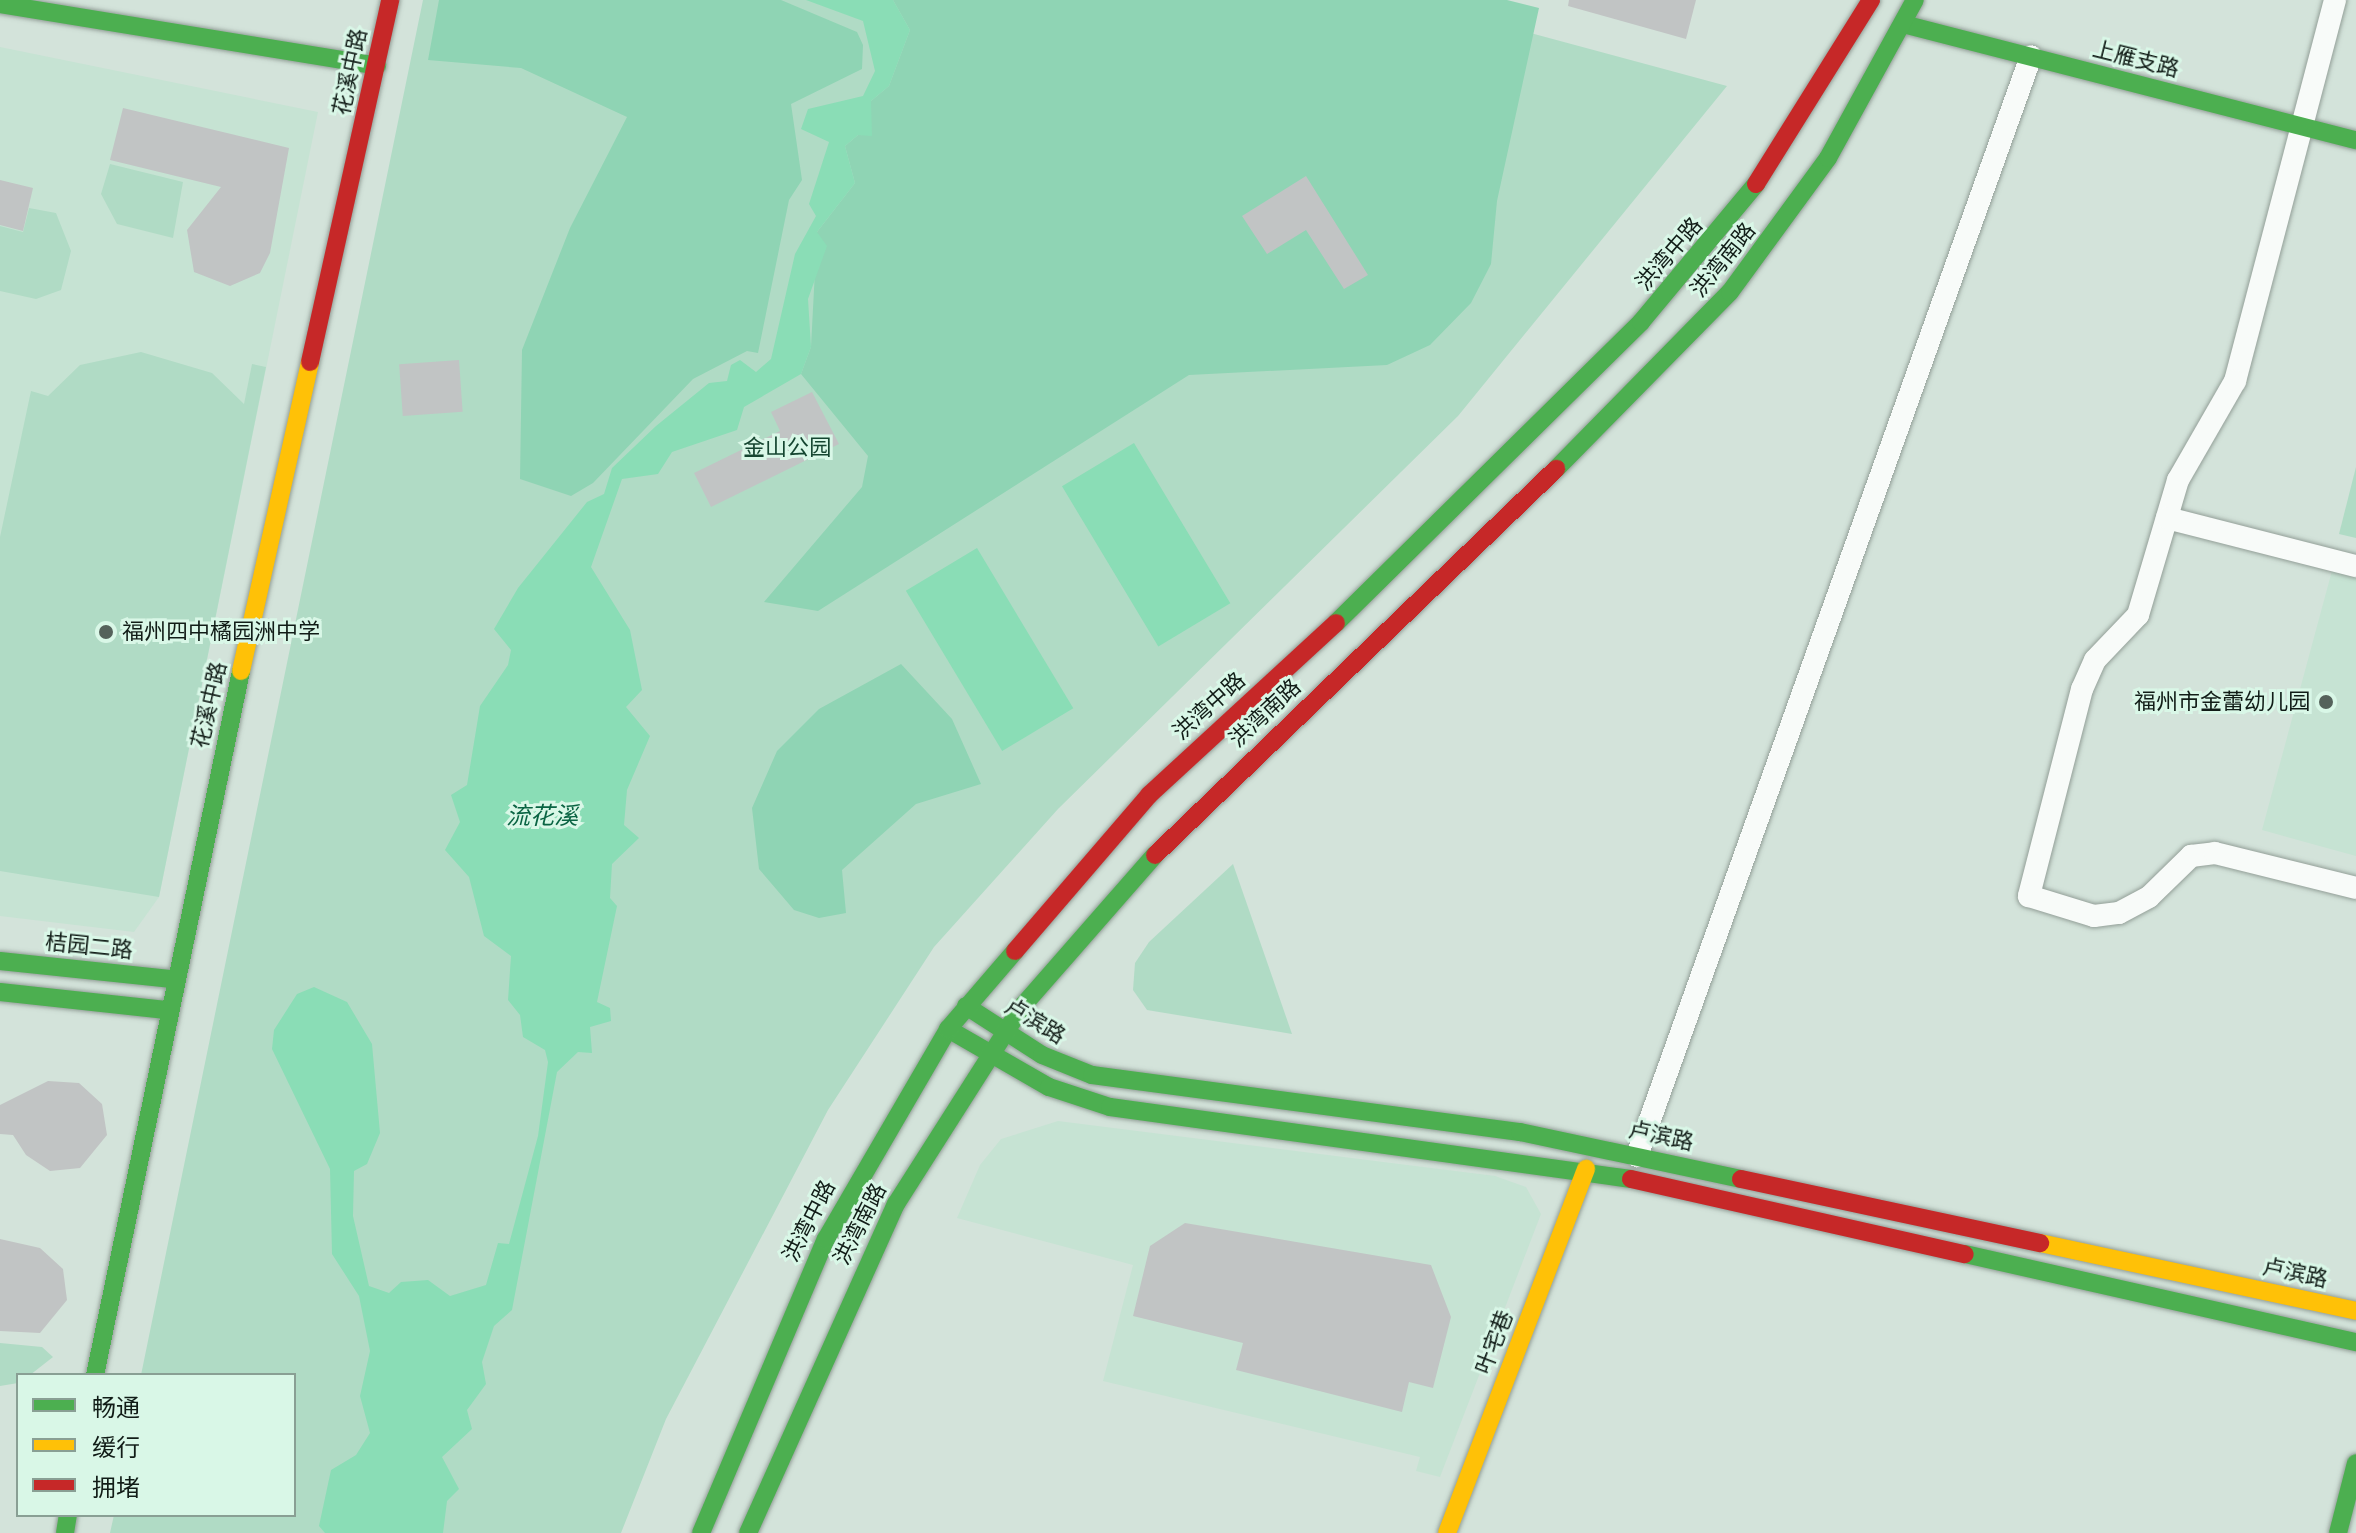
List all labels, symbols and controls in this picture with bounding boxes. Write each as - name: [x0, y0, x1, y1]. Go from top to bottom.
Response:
- street label: 花溪中路: [328, 26, 372, 118]
- street label: 上雁支路: [2090, 36, 2182, 82]
- street label: 洪湾中路: [1630, 212, 1708, 296]
- street label: 洪湾南路: [1685, 217, 1761, 303]
- park label: 金山公园: [743, 435, 831, 461]
- place label: 福州四中橘园洲中学: [122, 619, 320, 645]
- marker: 福州四中橘园洲中学: [97, 623, 115, 641]
- street label: 花溪中路: [186, 659, 232, 751]
- street label: 洪湾中路: [1167, 667, 1251, 745]
- street label: 洪湾南路: [1224, 673, 1306, 753]
- place label: 福州市金蕾幼儿园: [2134, 689, 2310, 715]
- marker: 福州市金蕾幼儿园: [2317, 693, 2335, 711]
- water label: 流花溪: [506, 803, 578, 831]
- street label: 桔园二路: [44, 928, 134, 964]
- street label: 卢滨路: [1000, 993, 1070, 1049]
- street label: 卢滨路: [1626, 1116, 1696, 1156]
- street label: 洪湾中路: [777, 1176, 841, 1266]
- street label: 洪湾南路: [828, 1179, 892, 1269]
- street label: 卢滨路: [2260, 1253, 2330, 1293]
- street label: 叶宅巷: [1470, 1306, 1518, 1378]
- legend: [16, 1373, 296, 1517]
- text: 畅通: [92, 1394, 140, 1422]
- text: 缓行: [92, 1434, 140, 1462]
- text: 拥堵: [92, 1474, 140, 1502]

